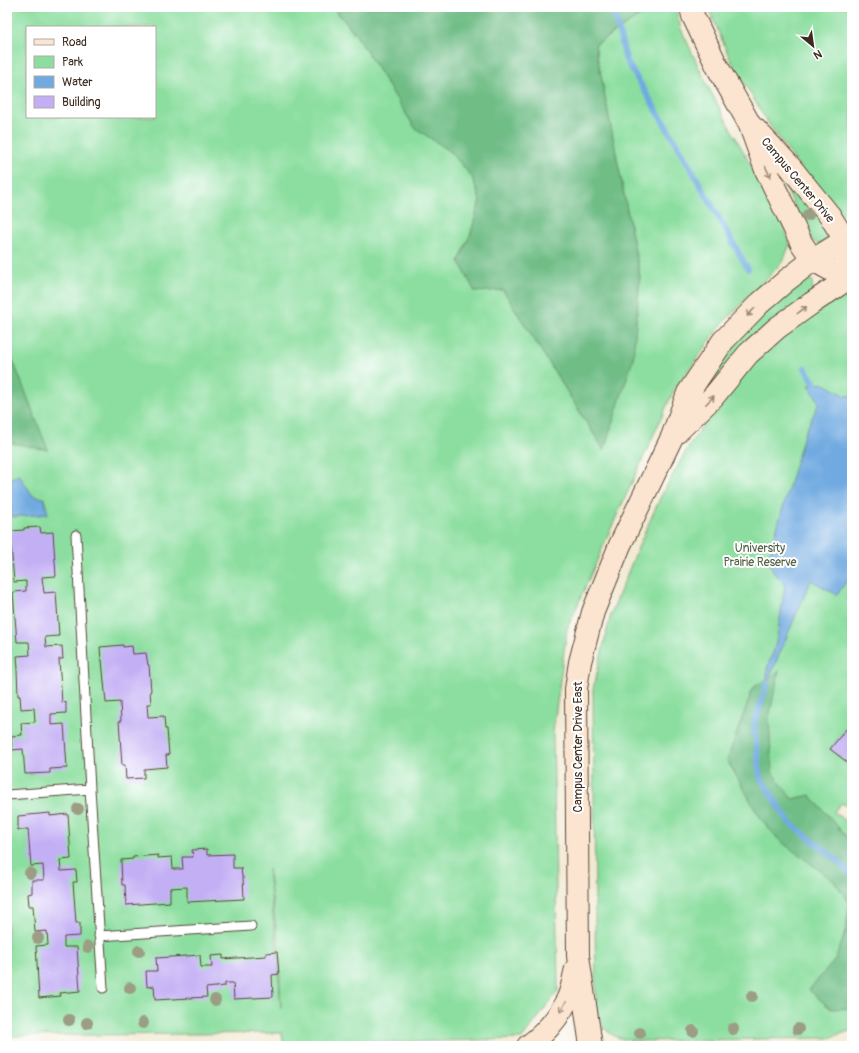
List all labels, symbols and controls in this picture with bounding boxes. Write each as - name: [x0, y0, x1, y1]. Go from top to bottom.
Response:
- legend: [26, 26, 156, 118]
- north arrow: [793, 26, 833, 66]
- text: Road: [62, 35, 87, 50]
- text: N: [811, 47, 824, 62]
- text: Park: [62, 55, 83, 70]
- text: Water: [62, 75, 93, 90]
- text: Building: [62, 95, 101, 110]
- street label: Campus Center Drive: [758, 135, 838, 226]
- one-way arrow: [765, 166, 772, 178]
- one-way arrow: [797, 305, 808, 314]
- one-way arrow: [746, 307, 756, 317]
- one-way arrow: [705, 395, 715, 405]
- park label: University Prairie Reserve: [723, 541, 797, 570]
- street label: Campus Center Drive East: [571, 681, 586, 812]
- one-way arrow: [559, 1001, 567, 1013]

